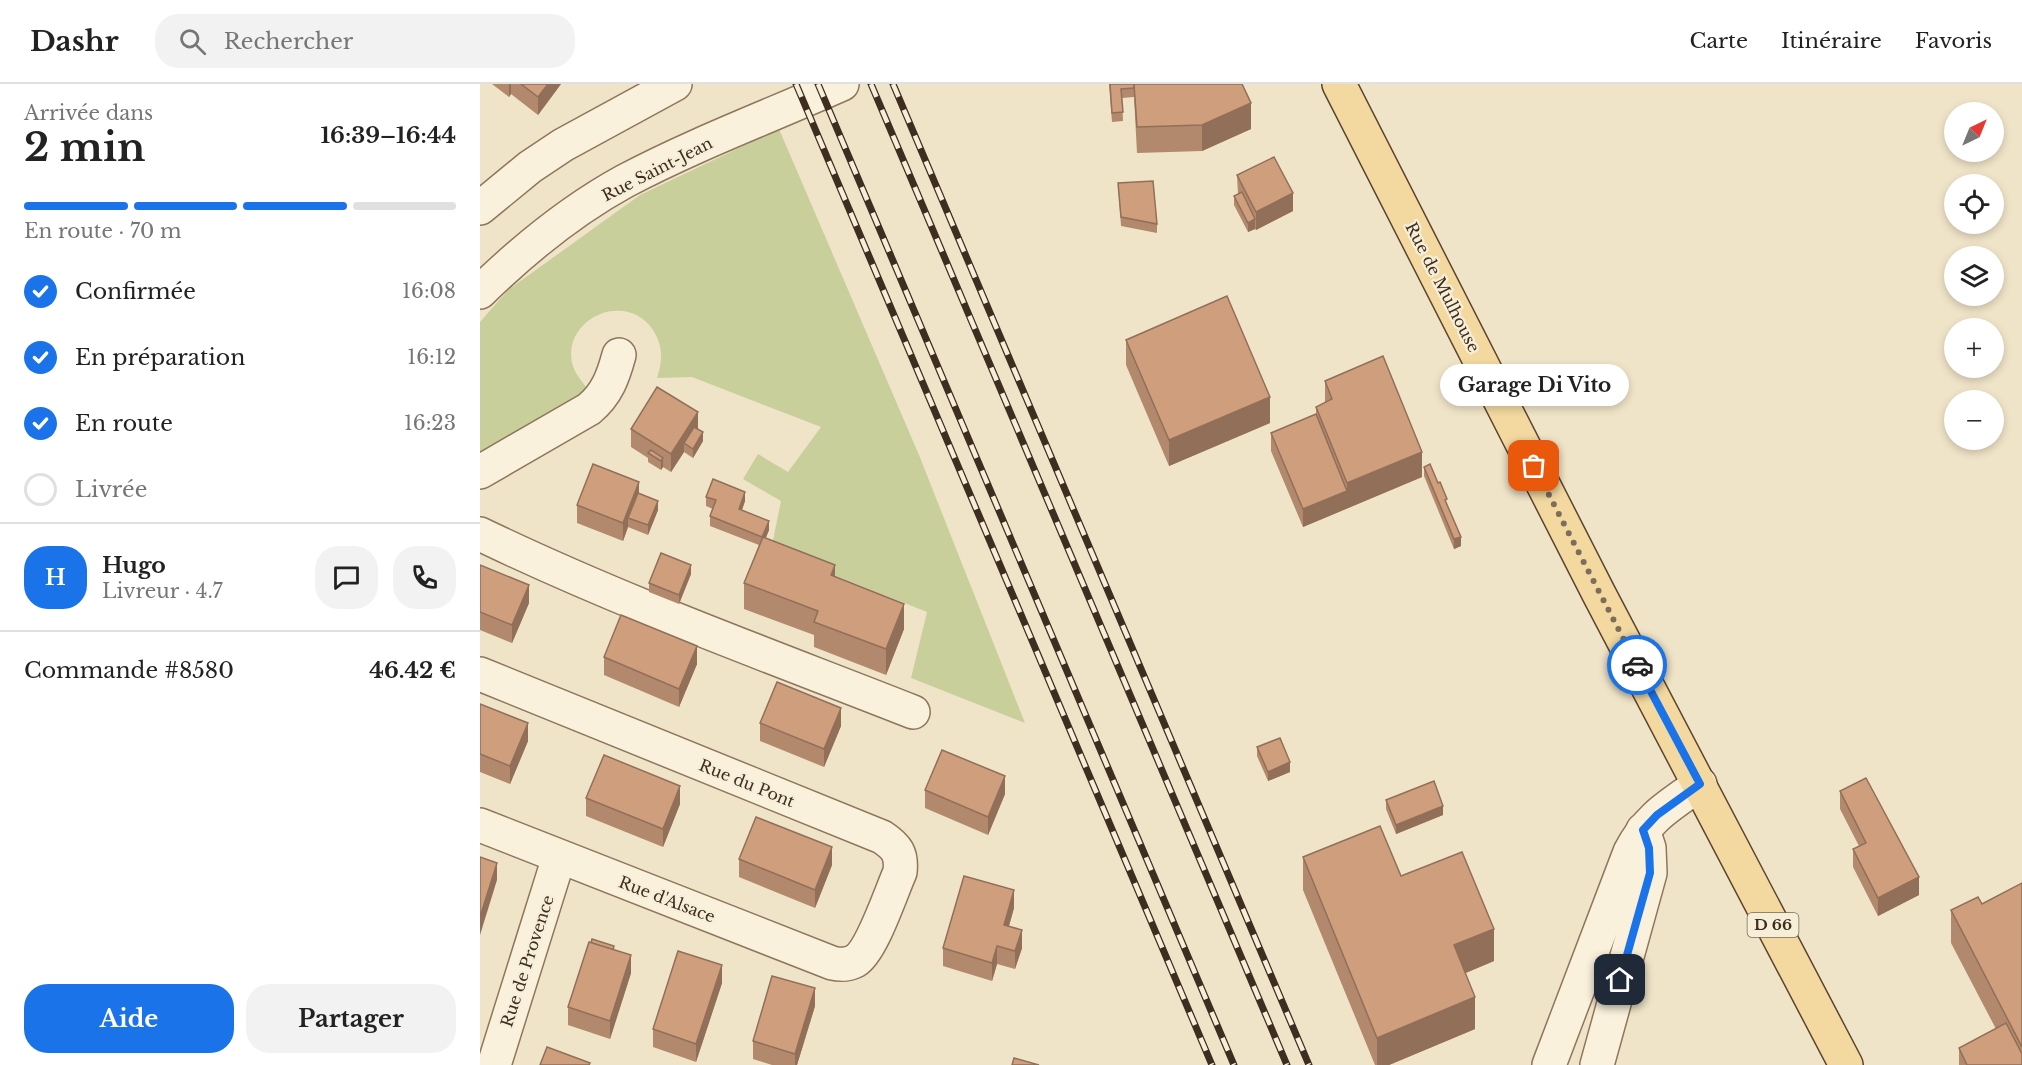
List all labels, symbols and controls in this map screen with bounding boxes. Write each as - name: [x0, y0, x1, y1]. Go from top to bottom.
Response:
- search box: [155, 14, 575, 68]
- text: Dashr: [30, 24, 119, 59]
- icon: search: [176, 25, 209, 58]
- text: Rechercher: [224, 28, 353, 55]
- text: Carte: [1690, 28, 1748, 54]
- text: Itinéraire: [1781, 28, 1882, 54]
- text: Favoris: [1915, 28, 1992, 54]
- text: Arrivée dans: [24, 101, 153, 125]
- north arrow: [1944, 102, 2004, 162]
- map controls: [1944, 102, 2004, 450]
- text: 16:39–16:44: [321, 122, 456, 149]
- text: 2 min: [24, 123, 145, 172]
- street label: Rue Saint-Jean: [598, 133, 716, 205]
- button: locate: [1944, 174, 2004, 234]
- text: En route · 70 m: [24, 219, 182, 243]
- street label: Rue de Mulhouse: [1402, 219, 1484, 355]
- button: layers: [1944, 246, 2004, 306]
- icon: check: [24, 275, 57, 308]
- text: Confirmée: [75, 278, 196, 305]
- text: 16:08: [402, 279, 456, 303]
- button: +: [1944, 318, 2004, 378]
- icon: check: [24, 341, 57, 374]
- text: En préparation: [75, 344, 245, 371]
- text: 16:12: [407, 345, 456, 369]
- callout: Garage Di Vito: [1440, 364, 1628, 406]
- text: Garage Di Vito: [1458, 373, 1611, 397]
- button: −: [1944, 390, 2004, 450]
- icon: check: [24, 407, 57, 440]
- text: En route: [75, 410, 173, 437]
- text: 16:23: [404, 411, 456, 435]
- pin: [1508, 440, 1559, 491]
- icon: bag: [1517, 449, 1550, 482]
- text: Livrée: [75, 476, 147, 503]
- button: chat: [315, 546, 378, 609]
- button: phone: [393, 546, 456, 609]
- text: Hugo: [102, 552, 166, 579]
- text: H: [45, 564, 66, 591]
- text: Livreur · 4.7: [102, 579, 223, 603]
- courier: [1607, 635, 1667, 695]
- icon: car: [1621, 649, 1654, 682]
- text: Commande #8580: [24, 657, 234, 684]
- text: 46.42 €: [369, 657, 456, 684]
- street label: Rue du Pont: [696, 755, 798, 811]
- street label: Rue d'Alsace: [616, 871, 718, 927]
- street label: Rue de Provence: [496, 892, 558, 1030]
- road number: D 66: [1748, 913, 1798, 937]
- pin: [1594, 954, 1645, 1005]
- icon: home: [1603, 963, 1636, 996]
- button: Aide: [24, 984, 234, 1053]
- button: Partager: [246, 984, 456, 1053]

